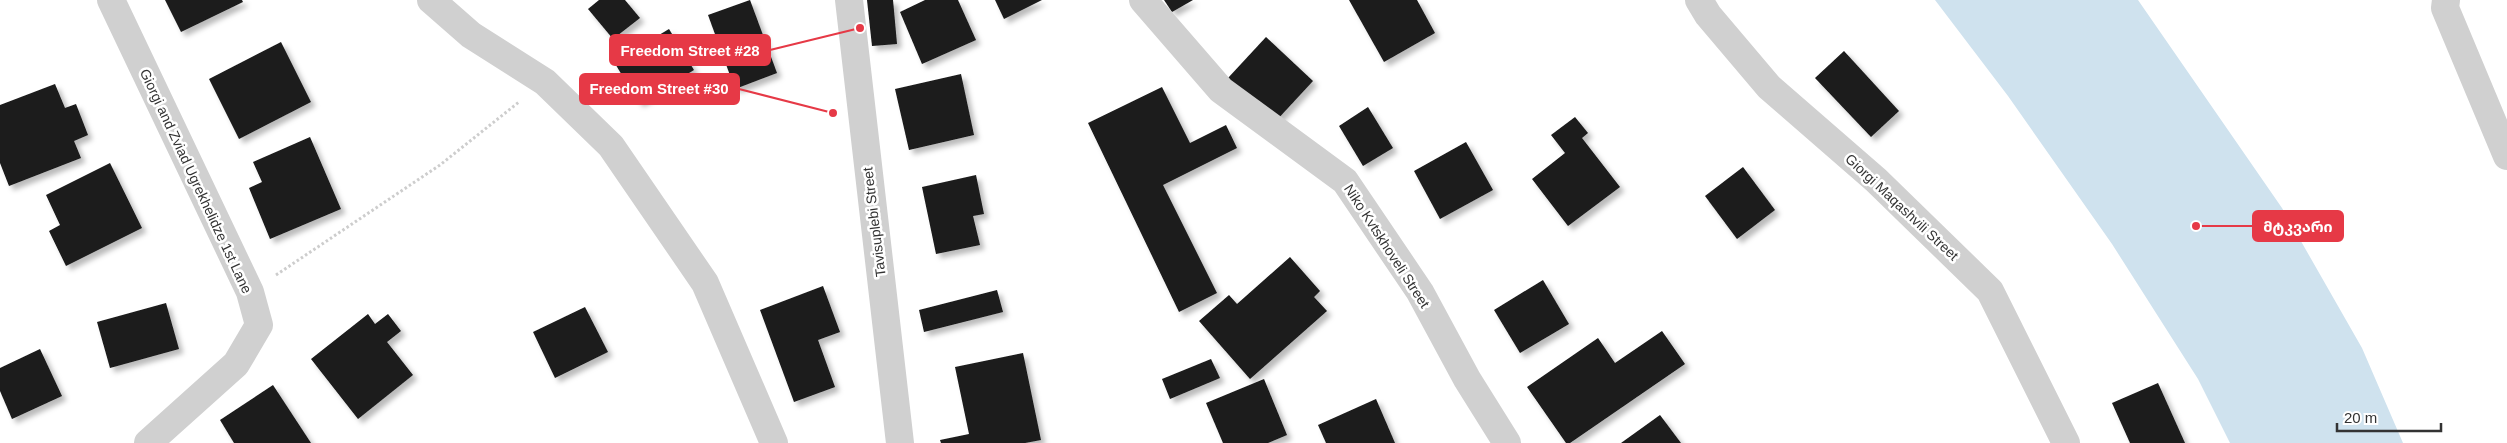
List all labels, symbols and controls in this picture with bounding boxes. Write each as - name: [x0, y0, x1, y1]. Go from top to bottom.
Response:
- callout: Freedom Street #28: [610, 35, 770, 65]
- text: Freedom Street #28: [620, 42, 760, 59]
- street label: Giorgi and Zviad Ugrekhelidze 1st Lane: [137, 66, 255, 296]
- callout: Freedom Street #30: [580, 74, 739, 104]
- text: Freedom Street #30: [589, 80, 729, 97]
- street label: Giorgi Maqashvili Street: [1842, 150, 1962, 264]
- street label: Tavisuplebi Street: [859, 166, 889, 278]
- street label: Niko Kvtskhoveli Street: [1341, 181, 1433, 311]
- callout: მტკვარი: [2253, 211, 2343, 241]
- text: მტკვარი: [2263, 218, 2333, 236]
- scale bar: [2337, 400, 2441, 432]
- text: 20 m: [2344, 409, 2377, 426]

